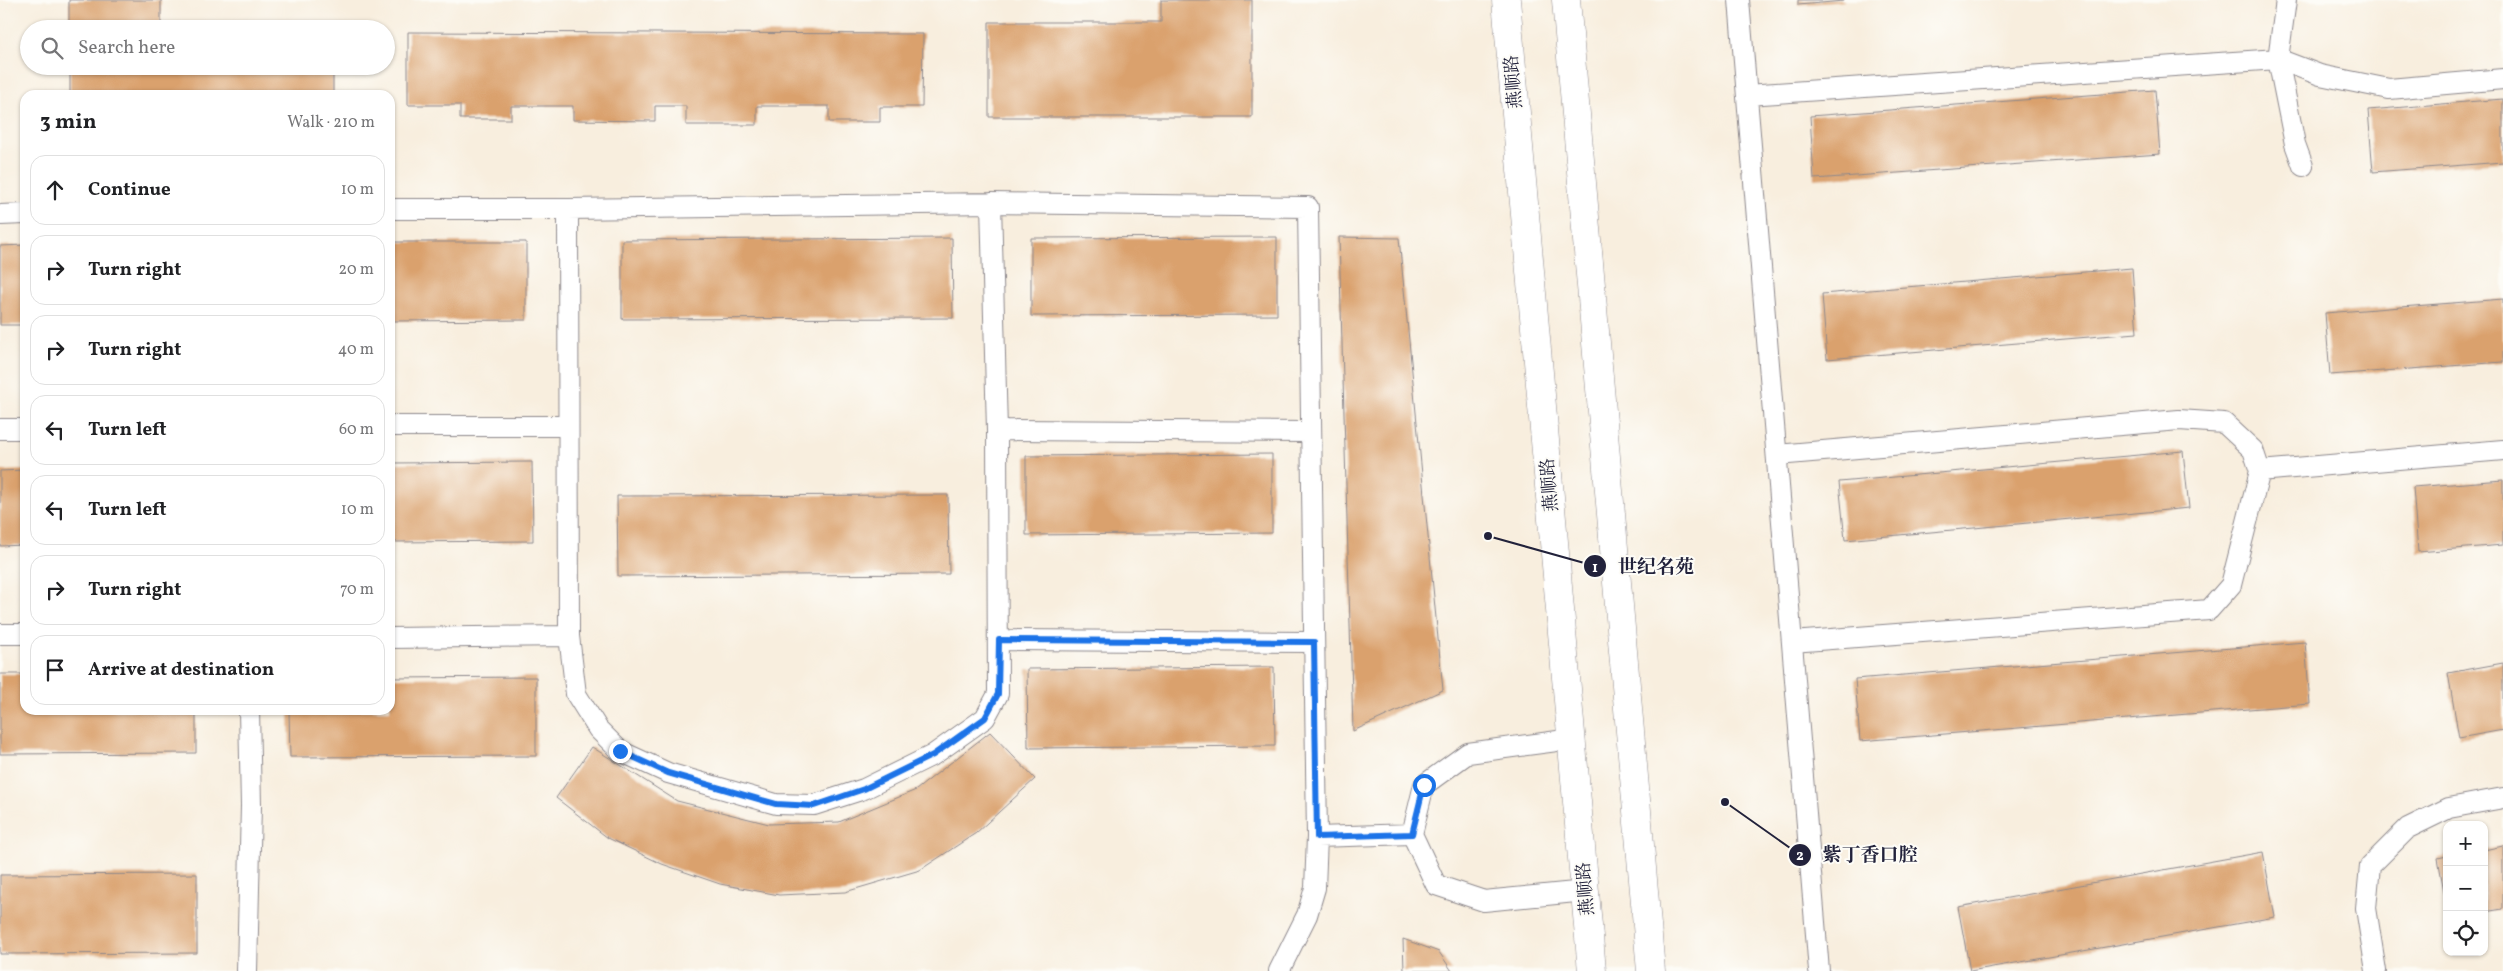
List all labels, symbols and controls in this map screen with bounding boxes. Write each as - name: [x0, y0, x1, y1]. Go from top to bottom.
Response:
- search box: [20, 20, 395, 75]
- icon: search: [38, 34, 66, 62]
- text: Search here: [78, 35, 175, 61]
- street label: 燕顺路: [1500, 54, 1529, 110]
- text: 3 min: [40, 108, 96, 137]
- text: Walk · 210 m: [287, 112, 375, 134]
- icon: ahead: [41, 176, 69, 204]
- text: Continue: [88, 177, 171, 203]
- text: 10 m: [341, 179, 374, 201]
- icon: right: [41, 256, 69, 284]
- text: Turn right: [88, 257, 181, 283]
- text: 20 m: [339, 259, 374, 281]
- icon: right: [41, 336, 69, 364]
- text: Turn right: [88, 337, 181, 363]
- text: 40 m: [338, 339, 374, 361]
- icon: left: [41, 416, 69, 444]
- text: Turn left: [88, 417, 167, 443]
- text: 60 m: [339, 419, 374, 441]
- street label: 燕顺路: [1536, 457, 1565, 513]
- icon: left: [41, 496, 69, 524]
- text: Turn left: [88, 497, 167, 523]
- text: 10 m: [341, 499, 374, 521]
- callout: 世纪名苑: [1583, 549, 1704, 583]
- text: 世纪名苑: [1618, 555, 1694, 581]
- text: 1: [1592, 558, 1598, 579]
- icon: right: [41, 576, 69, 604]
- text: Turn right: [88, 577, 181, 603]
- text: 70 m: [340, 579, 374, 601]
- icon: arrive: [41, 656, 69, 684]
- text: Arrive at destination: [88, 657, 274, 683]
- route end: [609, 740, 632, 763]
- route start: [1413, 774, 1436, 797]
- map controls: [2443, 821, 2488, 956]
- button: +: [2443, 821, 2488, 866]
- callout: 紫丁香口腔: [1787, 838, 1927, 872]
- text: 紫丁香口腔: [1822, 843, 1918, 869]
- text: 2: [1796, 846, 1804, 867]
- street label: 燕顺路: [1572, 861, 1601, 917]
- button: −: [2443, 866, 2488, 911]
- button: locate: [2443, 911, 2488, 956]

